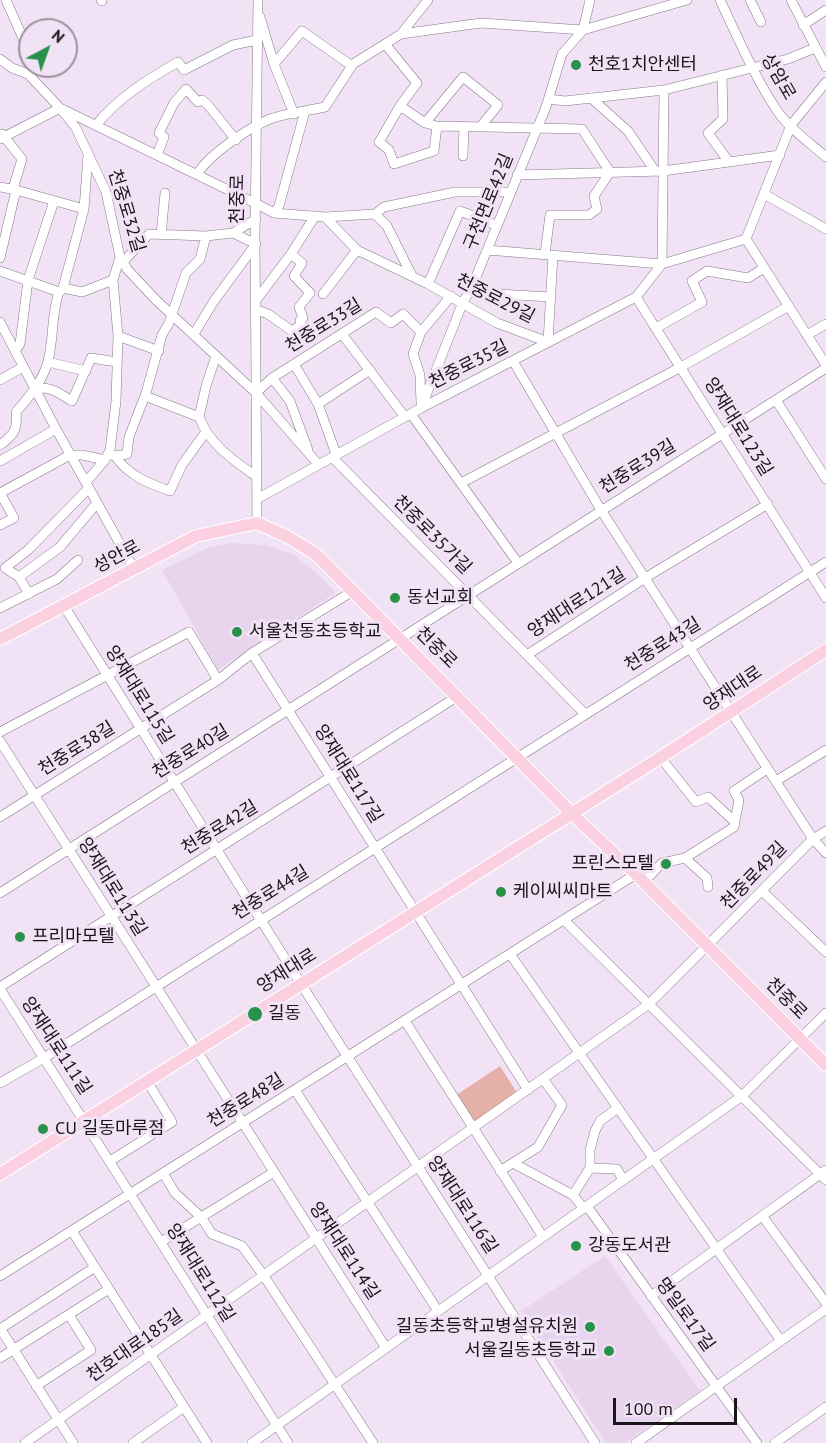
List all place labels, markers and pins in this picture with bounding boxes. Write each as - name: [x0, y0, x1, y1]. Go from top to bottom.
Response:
- place label: 천호1치안센터: [588, 54, 697, 76]
- marker: 천호1치안센터: [569, 58, 583, 72]
- place label: 동선교회: [407, 587, 473, 609]
- marker: 동선교회: [388, 591, 402, 605]
- place label: 서울천동초등학교: [249, 621, 381, 643]
- marker: 서울천동초등학교: [230, 625, 244, 639]
- place label: 프린스모텔: [571, 853, 654, 875]
- marker: 프린스모텔: [659, 857, 673, 871]
- place label: 케이씨씨마트: [513, 881, 612, 903]
- marker: 케이씨씨마트: [494, 885, 508, 899]
- place label: 프리마모텔: [32, 926, 115, 948]
- marker: 프리마모텔: [13, 930, 27, 944]
- place label: 길동: [268, 1003, 301, 1025]
- marker: 길동: [246, 1005, 264, 1023]
- place label: CU 길동마루점: [55, 1118, 165, 1140]
- marker: CU 길동마루점: [36, 1122, 50, 1136]
- place label: 강동도서관: [588, 1235, 671, 1257]
- marker: 강동도서관: [569, 1239, 583, 1253]
- place label: 길동초등학교병설유치원: [396, 1316, 578, 1338]
- marker: 길동초등학교병설유치원: [583, 1320, 597, 1334]
- place label: 서울길동초등학교: [465, 1340, 597, 1362]
- marker: 서울길동초등학교: [602, 1344, 616, 1358]

